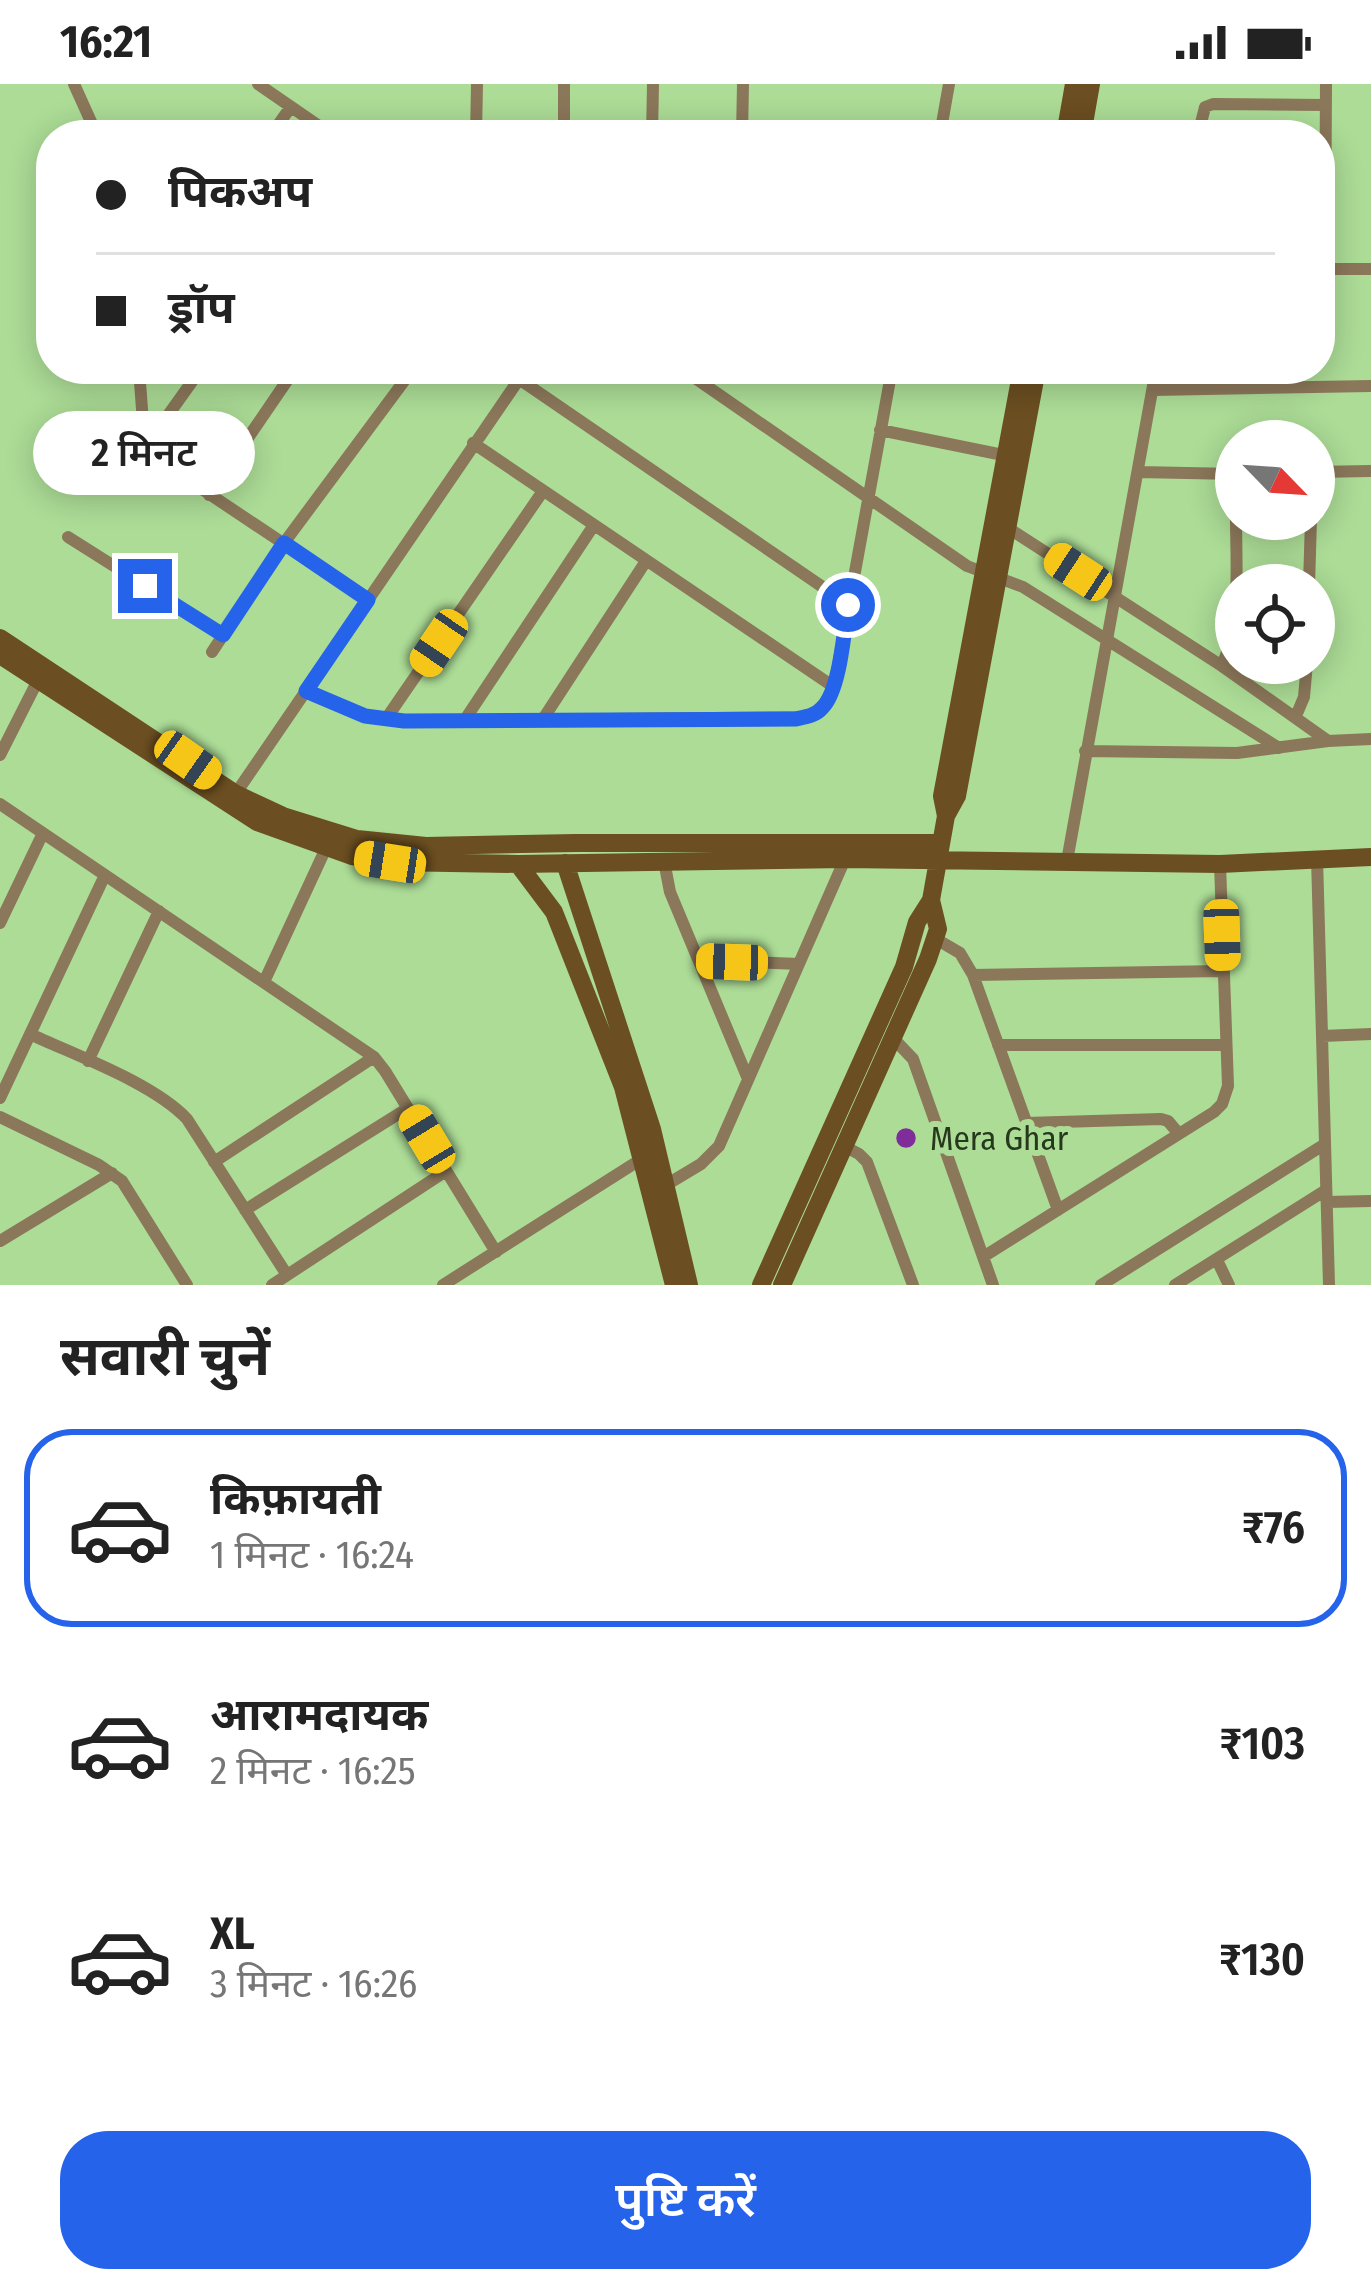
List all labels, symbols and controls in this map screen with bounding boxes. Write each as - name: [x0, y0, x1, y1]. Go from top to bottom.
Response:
- text: 16:21: [60, 15, 152, 69]
- text: पिकअप: [168, 165, 312, 219]
- text: ड्रॉप: [168, 281, 235, 335]
- callout: 2 मिनट: [34, 412, 256, 496]
- north arrow: [1215, 420, 1335, 540]
- map controls: [1215, 420, 1335, 684]
- text: 2 मिनट: [91, 430, 197, 476]
- car: [1038, 537, 1118, 607]
- route end: [118, 559, 172, 613]
- button: locate: [1215, 564, 1335, 684]
- route start: [821, 578, 875, 632]
- car: [404, 603, 474, 683]
- car: [148, 725, 228, 795]
- car: [352, 839, 428, 885]
- car: [1203, 898, 1241, 972]
- car: [695, 943, 769, 981]
- car: [393, 1099, 461, 1179]
- place label: Mera Ghar: [930, 1119, 1069, 1159]
- marker: Mera Ghar: [893, 1125, 919, 1151]
- text: सवारी चुनें: [60, 1325, 270, 1389]
- text: किफ़ायती: [210, 1472, 381, 1526]
- icon: car: [66, 1474, 174, 1582]
- text: ₹76: [1242, 1501, 1305, 1555]
- text: 1 मिनट · 16:24: [210, 1532, 414, 1578]
- text: आरामदायक: [210, 1688, 428, 1742]
- icon: car: [66, 1690, 174, 1798]
- text: ₹103: [1219, 1717, 1305, 1771]
- text: 2 मिनट · 16:25: [210, 1748, 416, 1794]
- icon: car: [66, 1906, 174, 2014]
- text: XL: [210, 1907, 255, 1961]
- text: ₹130: [1219, 1933, 1305, 1987]
- text: 3 मिनट · 16:26: [210, 1961, 417, 2007]
- button: पुष्टि करें: [60, 2131, 1311, 2269]

